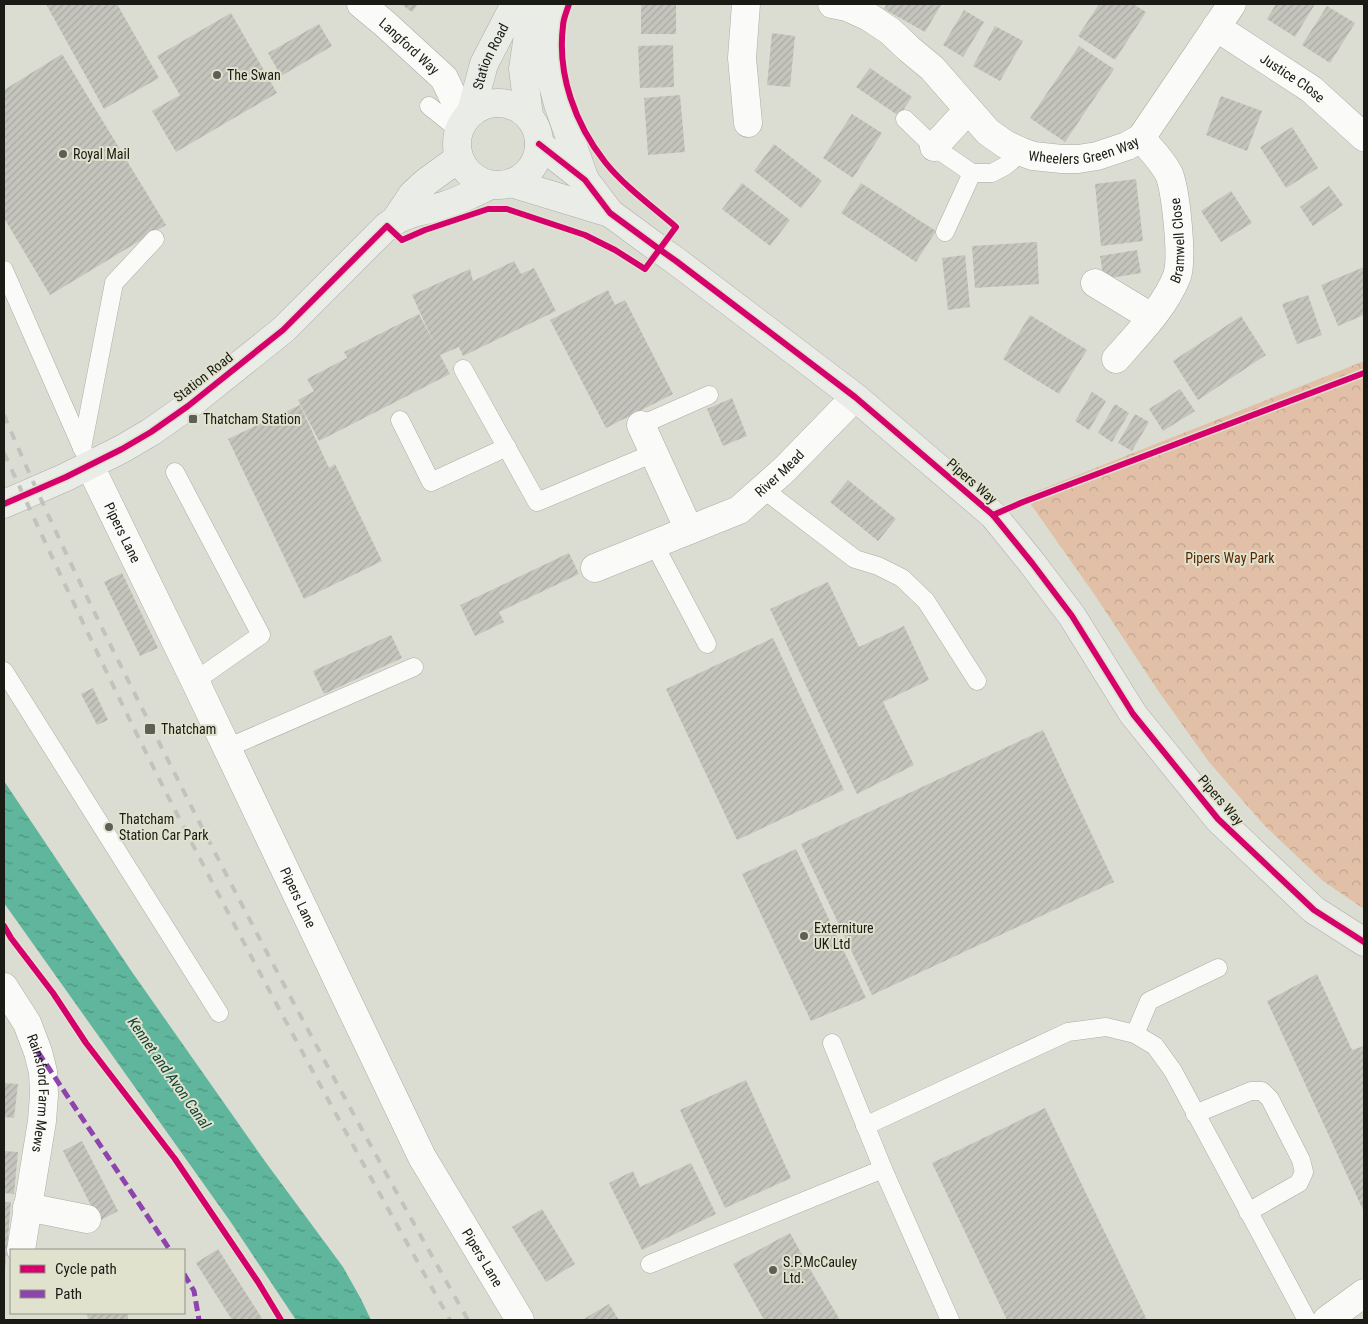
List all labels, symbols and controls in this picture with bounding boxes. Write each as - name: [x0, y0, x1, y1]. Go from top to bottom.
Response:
- street label: Langford Way: [376, 14, 443, 78]
- street label: Station Road: [469, 21, 512, 91]
- street label: Justice Close: [1257, 50, 1328, 106]
- place label: The Swan: [227, 67, 281, 83]
- marker: The Swan: [211, 69, 223, 81]
- street label: Wheelers Green Way: [1028, 133, 1142, 167]
- place label: Royal Mail: [73, 146, 130, 162]
- marker: Royal Mail: [57, 148, 69, 160]
- street label: Bramwell Close: [1167, 196, 1187, 286]
- street label: Station Road: [170, 349, 236, 405]
- place label: Thatcham Station: [203, 411, 301, 427]
- marker: Thatcham Station: [187, 413, 199, 425]
- street label: River Mead: [752, 446, 807, 500]
- street label: Pipers Way: [944, 455, 1000, 507]
- street label: Pipers Lane: [101, 500, 144, 566]
- park label: Pipers Way Park: [1185, 550, 1275, 566]
- place label: Thatcham: [161, 721, 216, 737]
- marker: Thatcham: [143, 722, 157, 736]
- street label: Pipers Way: [1195, 772, 1247, 828]
- place label: Thatcham Station Car Park: [119, 811, 209, 843]
- marker: Thatcham Station Car Park: [103, 821, 115, 833]
- street label: Pipers Lane: [277, 865, 320, 931]
- place label: Externiture UK Ltd: [814, 920, 874, 952]
- marker: Externiture UK Ltd: [798, 930, 810, 942]
- water label: Kennet and Avon Canal: [124, 1014, 215, 1133]
- street label: Rainsford Farm Mews: [24, 1032, 52, 1154]
- street label: Pipers Lane: [459, 1226, 506, 1290]
- legend: [10, 1249, 185, 1314]
- place label: S.P.McCauley Ltd.: [783, 1254, 857, 1286]
- text: Cycle path: [55, 1260, 117, 1278]
- marker: S.P.McCauley Ltd.: [767, 1264, 779, 1276]
- text: Path: [55, 1285, 82, 1303]

